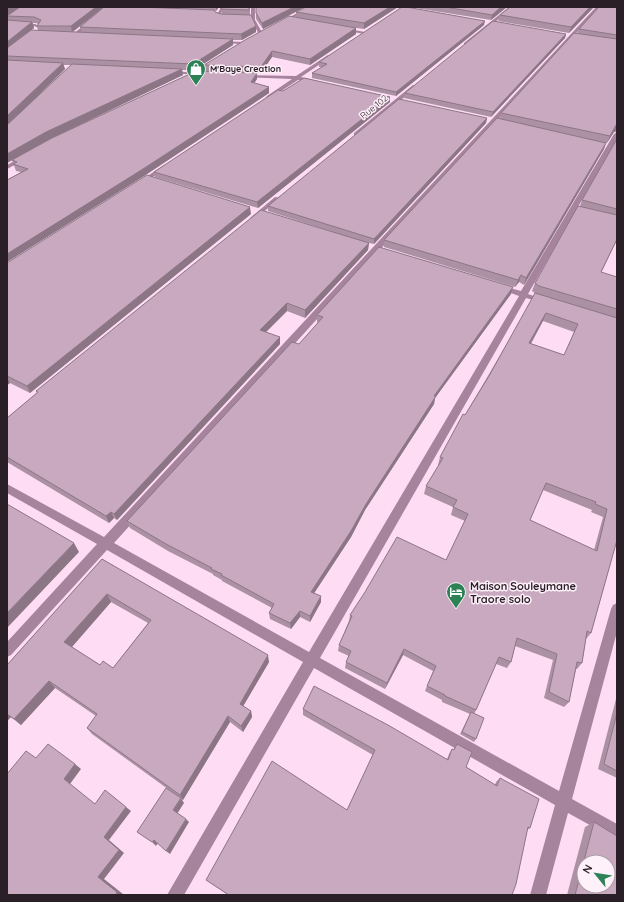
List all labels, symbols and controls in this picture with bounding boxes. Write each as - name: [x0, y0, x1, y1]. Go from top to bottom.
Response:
- shop icon: M'Baye Creation: [185, 58, 207, 86]
- place label: M'Baye Creation: [210, 63, 281, 74]
- street label: Rue 102: [358, 92, 390, 121]
- place label: Maison Souleymane Traore solo: [470, 579, 577, 606]
- hotel icon: Maison Souleymane Traore solo: [445, 581, 467, 609]
- north arrow: [576, 854, 616, 894]
- text: N: [579, 862, 595, 876]

